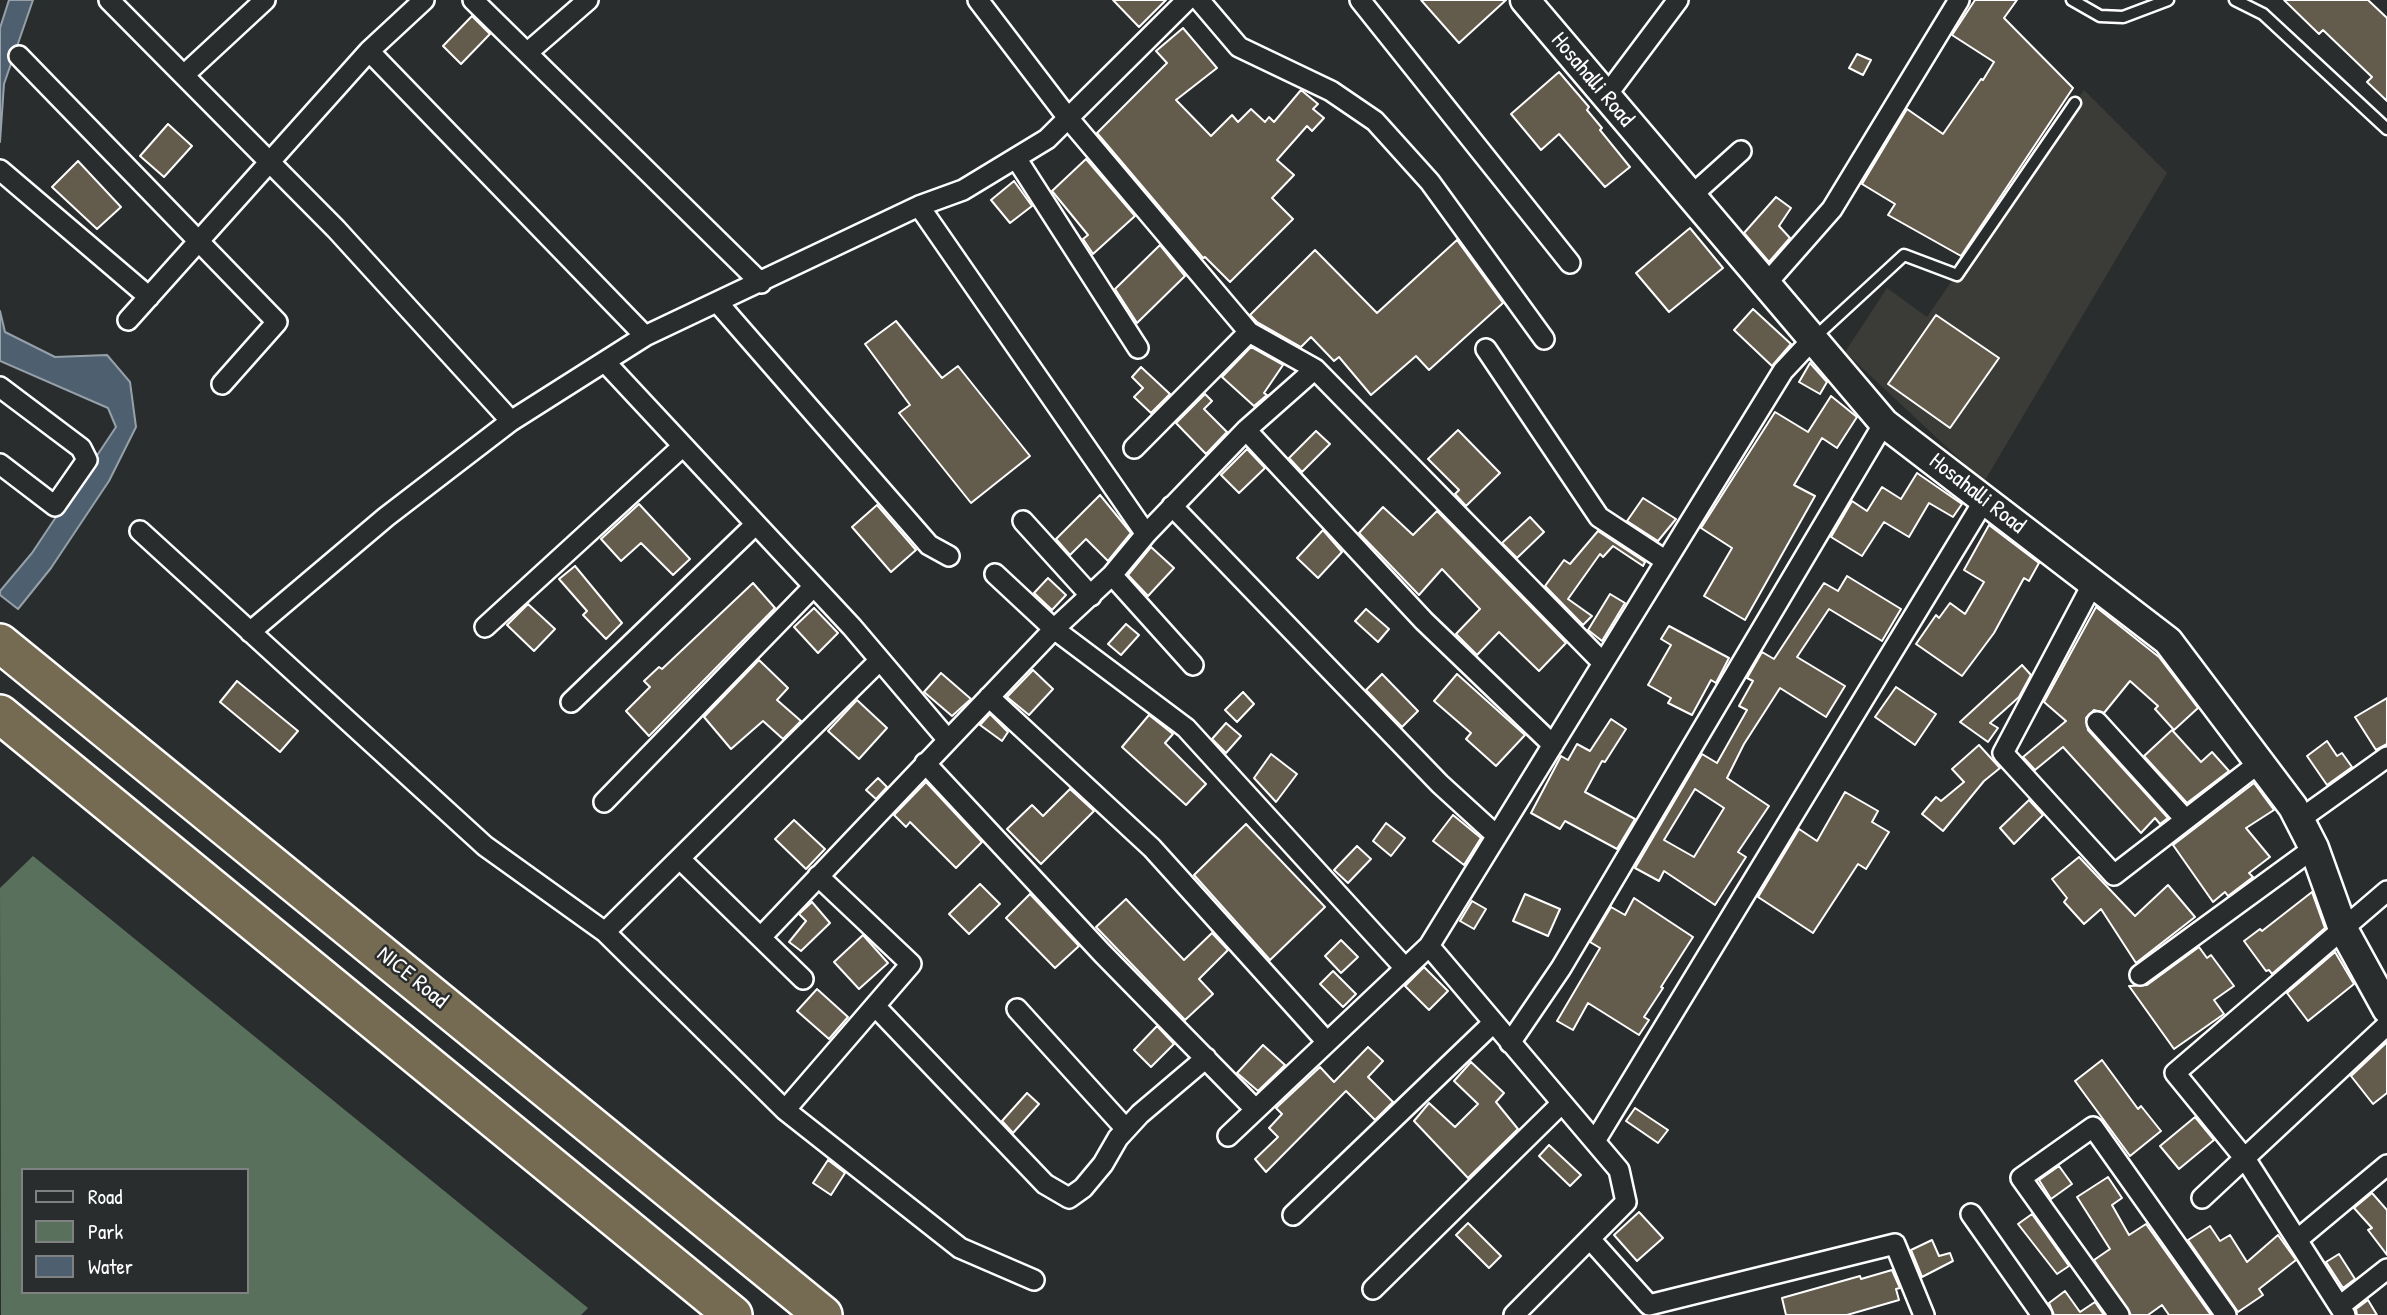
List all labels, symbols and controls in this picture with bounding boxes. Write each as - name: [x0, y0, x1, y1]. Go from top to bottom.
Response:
- street label: Hosahalli Road: [1545, 27, 1639, 133]
- street label: Hosahalli Road: [1923, 448, 2031, 540]
- street label: NICE Road: [371, 941, 453, 1015]
- legend: [21, 1168, 248, 1294]
- text: Road: [88, 1182, 122, 1211]
- text: Park: [88, 1217, 123, 1246]
- text: Water: [88, 1252, 133, 1281]

